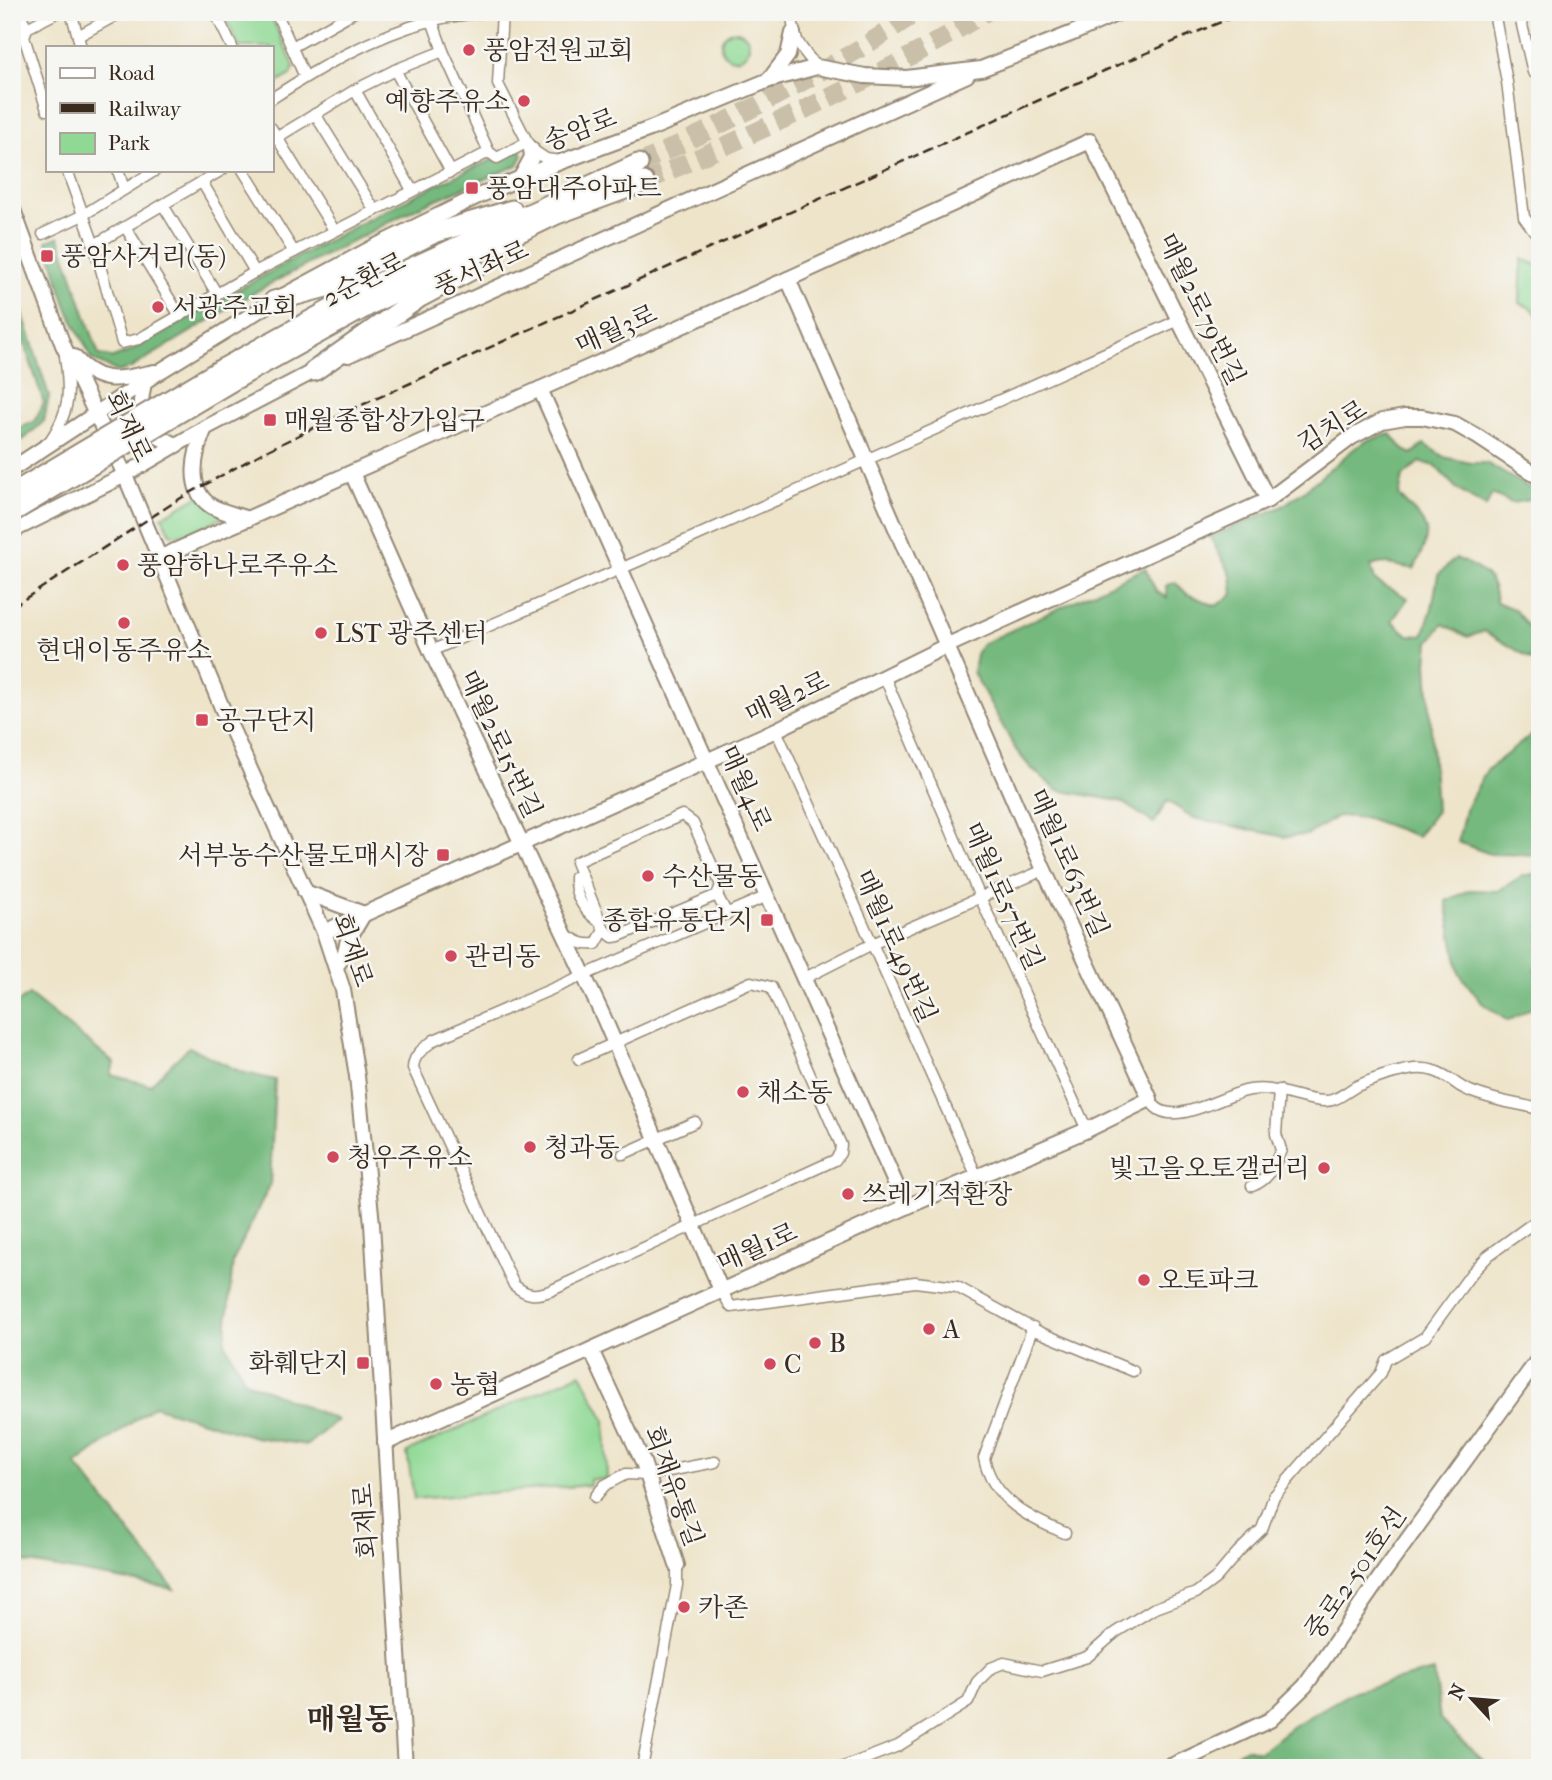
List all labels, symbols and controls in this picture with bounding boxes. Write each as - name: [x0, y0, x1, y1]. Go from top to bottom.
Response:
- place label: 풍암전원교회: [483, 35, 634, 66]
- marker: 풍암전원교회: [461, 42, 477, 58]
- legend: [46, 46, 273, 172]
- text: Road: [108, 61, 155, 85]
- place label: 예향주유소: [384, 86, 510, 117]
- marker: 예향주유소: [516, 93, 532, 109]
- text: Railway: [108, 97, 182, 121]
- street label: 송암로: [539, 101, 621, 157]
- text: Park: [108, 131, 150, 155]
- place label: 풍암대주아파트: [486, 173, 662, 204]
- marker: 풍암대주아파트: [464, 180, 480, 196]
- street label: 매월2로79번길: [1151, 228, 1252, 390]
- street label: 풍서좌로: [429, 234, 533, 303]
- place label: 풍암사거리(동): [61, 241, 226, 272]
- street label: 2순환로: [318, 245, 411, 313]
- marker: 풍암사거리(동): [39, 248, 55, 264]
- place label: 서광주교회: [172, 292, 298, 323]
- street label: 매월3로: [571, 298, 662, 361]
- marker: 서광주교회: [150, 299, 166, 315]
- street label: 회재로: [99, 386, 159, 467]
- street label: 김치로: [1292, 393, 1372, 460]
- place label: 매월종합상가입구: [284, 405, 485, 436]
- marker: 매월종합상가입구: [262, 412, 278, 428]
- place label: 풍암하나로주유소: [137, 550, 338, 581]
- marker: 풍암하나로주유소: [115, 557, 131, 573]
- marker: 현대이동주유소: [116, 615, 132, 631]
- place label: LST 광주센터: [335, 618, 488, 649]
- marker: LST 광주센터: [313, 625, 329, 641]
- place label: 현대이동주유소: [36, 635, 212, 666]
- street label: 매월2로15번길: [453, 665, 548, 823]
- street label: 매월2로: [740, 665, 834, 730]
- place label: 공구단지: [216, 705, 316, 736]
- marker: 공구단지: [194, 712, 210, 728]
- street label: 매월4로: [713, 740, 778, 836]
- street label: 매월1로63번길: [1022, 784, 1115, 942]
- street label: 매월1로57번길: [957, 817, 1050, 975]
- place label: 서부농수산물도매시장: [178, 840, 429, 871]
- marker: 서부농수산물도매시장: [435, 847, 451, 863]
- place label: 수산물동: [662, 861, 762, 892]
- street label: 매월1로49번길: [848, 865, 943, 1027]
- marker: 수산물동: [640, 868, 656, 884]
- place label: 종합유통단지: [602, 905, 753, 936]
- street label: 회재로: [326, 909, 379, 991]
- marker: 종합유통단지: [759, 912, 775, 928]
- place label: 관리동: [465, 941, 540, 972]
- marker: 관리동: [443, 948, 459, 964]
- place label: 채소동: [757, 1077, 832, 1108]
- marker: 채소동: [735, 1084, 751, 1100]
- place label: 청과동: [544, 1132, 619, 1163]
- marker: 청과동: [522, 1139, 538, 1155]
- place label: 청우주유소: [347, 1142, 473, 1173]
- marker: 청우주유소: [325, 1149, 341, 1165]
- place label: 빛고을오토갤러리: [1109, 1153, 1310, 1184]
- marker: 빛고을오토갤러리: [1316, 1160, 1332, 1176]
- place label: 쓰레기적환장: [862, 1179, 1013, 1210]
- marker: 쓰레기적환장: [840, 1186, 856, 1202]
- street label: 매월1로: [712, 1216, 802, 1279]
- place label: 오토파크: [1158, 1265, 1258, 1296]
- marker: 오토파크: [1136, 1272, 1152, 1288]
- place label: A: [942, 1314, 961, 1345]
- marker: A: [921, 1321, 937, 1337]
- place label: B: [829, 1328, 846, 1359]
- marker: B: [807, 1335, 823, 1351]
- place label: 화훼단지: [249, 1348, 349, 1379]
- place label: C: [784, 1349, 802, 1380]
- marker: 화훼단지: [355, 1355, 371, 1371]
- marker: C: [762, 1356, 778, 1372]
- place label: 농협: [450, 1369, 500, 1400]
- marker: 농협: [428, 1376, 444, 1392]
- street label: 회재유통길: [637, 1422, 710, 1550]
- street label: 회재로: [347, 1482, 384, 1560]
- street label: 중로2-501호선: [1298, 1501, 1413, 1646]
- place label: 카존: [698, 1592, 748, 1623]
- marker: 카존: [676, 1599, 692, 1615]
- north arrow: [1436, 1664, 1506, 1734]
- text: N: [1445, 1680, 1471, 1703]
- district label: 매월동: [307, 1702, 393, 1737]

